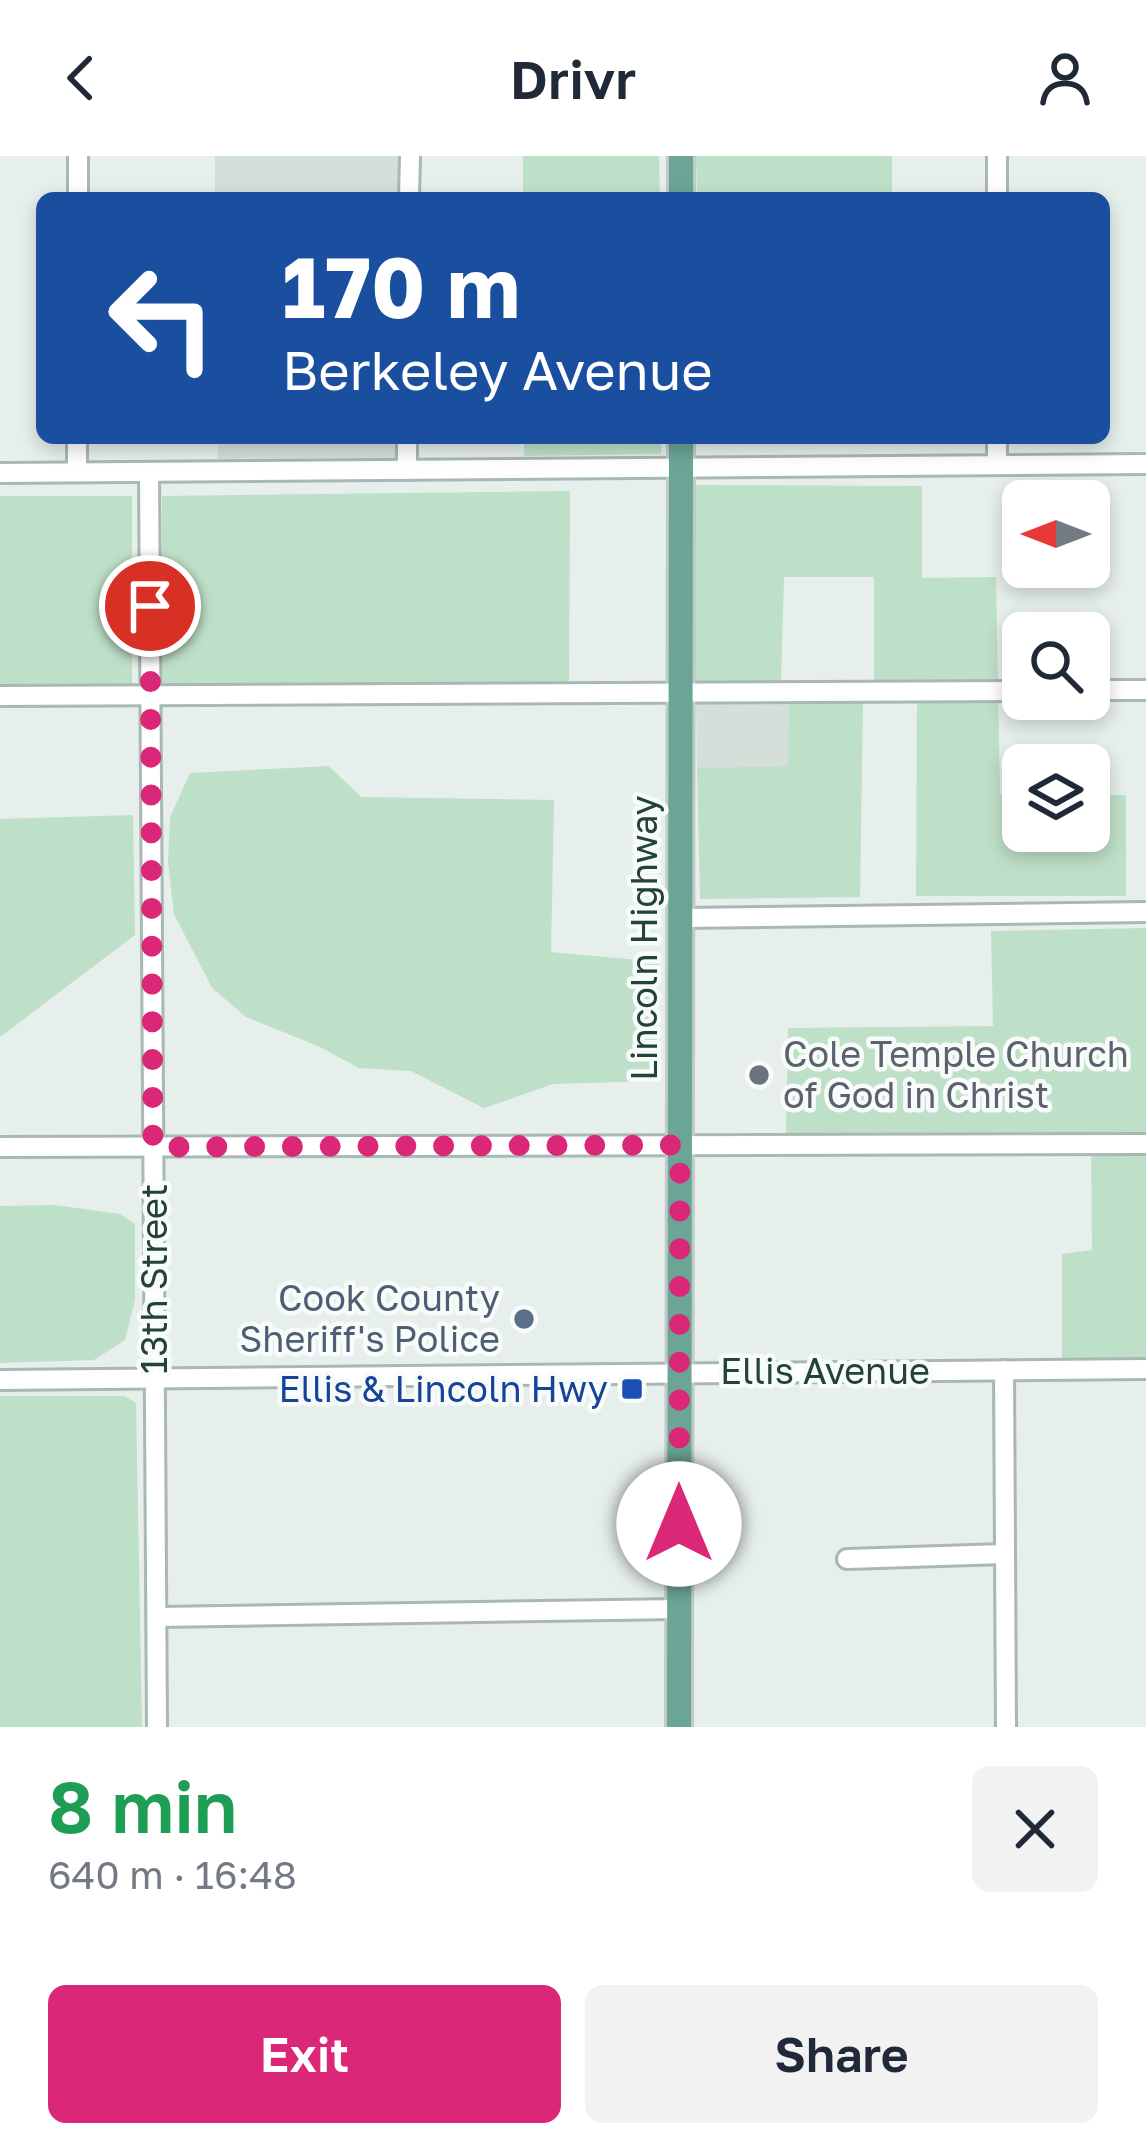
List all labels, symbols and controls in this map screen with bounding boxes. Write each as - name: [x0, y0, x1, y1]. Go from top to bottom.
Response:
- icon: back: [48, 45, 114, 111]
- icon: person: [1032, 45, 1098, 111]
- text: Drivr: [510, 46, 636, 111]
- text: 170 m: [282, 236, 520, 336]
- icon: left: [84, 240, 240, 396]
- text: Berkeley Avenue: [282, 337, 713, 402]
- north arrow: [1002, 480, 1110, 588]
- map controls: [1002, 480, 1110, 852]
- pin: [99, 555, 201, 657]
- icon: arrive: [117, 573, 183, 639]
- button: search: [1002, 612, 1110, 720]
- button: layers: [1002, 744, 1110, 852]
- street label: Lincoln Highway: [622, 795, 665, 1081]
- place label: Cole Temple Church of God in Christ: [783, 1032, 1129, 1116]
- marker: Cole Temple Church of God in Christ: [746, 1062, 772, 1088]
- street label: 13th Street: [132, 1184, 175, 1374]
- place label: Cook County Sheriff's Police: [239, 1276, 500, 1360]
- marker: Cook County Sheriff's Police: [511, 1306, 537, 1332]
- street label: Ellis Avenue: [720, 1349, 930, 1392]
- place label: Ellis & Lincoln Hwy: [279, 1367, 608, 1410]
- marker: Ellis & Lincoln Hwy: [619, 1376, 645, 1402]
- position arrow: [616, 1461, 742, 1587]
- text: 8 min: [48, 1762, 237, 1849]
- button: close: [972, 1766, 1098, 1892]
- text: 640 m · 16:48: [48, 1851, 297, 1898]
- button: Exit: [48, 1985, 561, 2123]
- button: Share: [585, 1985, 1098, 2123]

